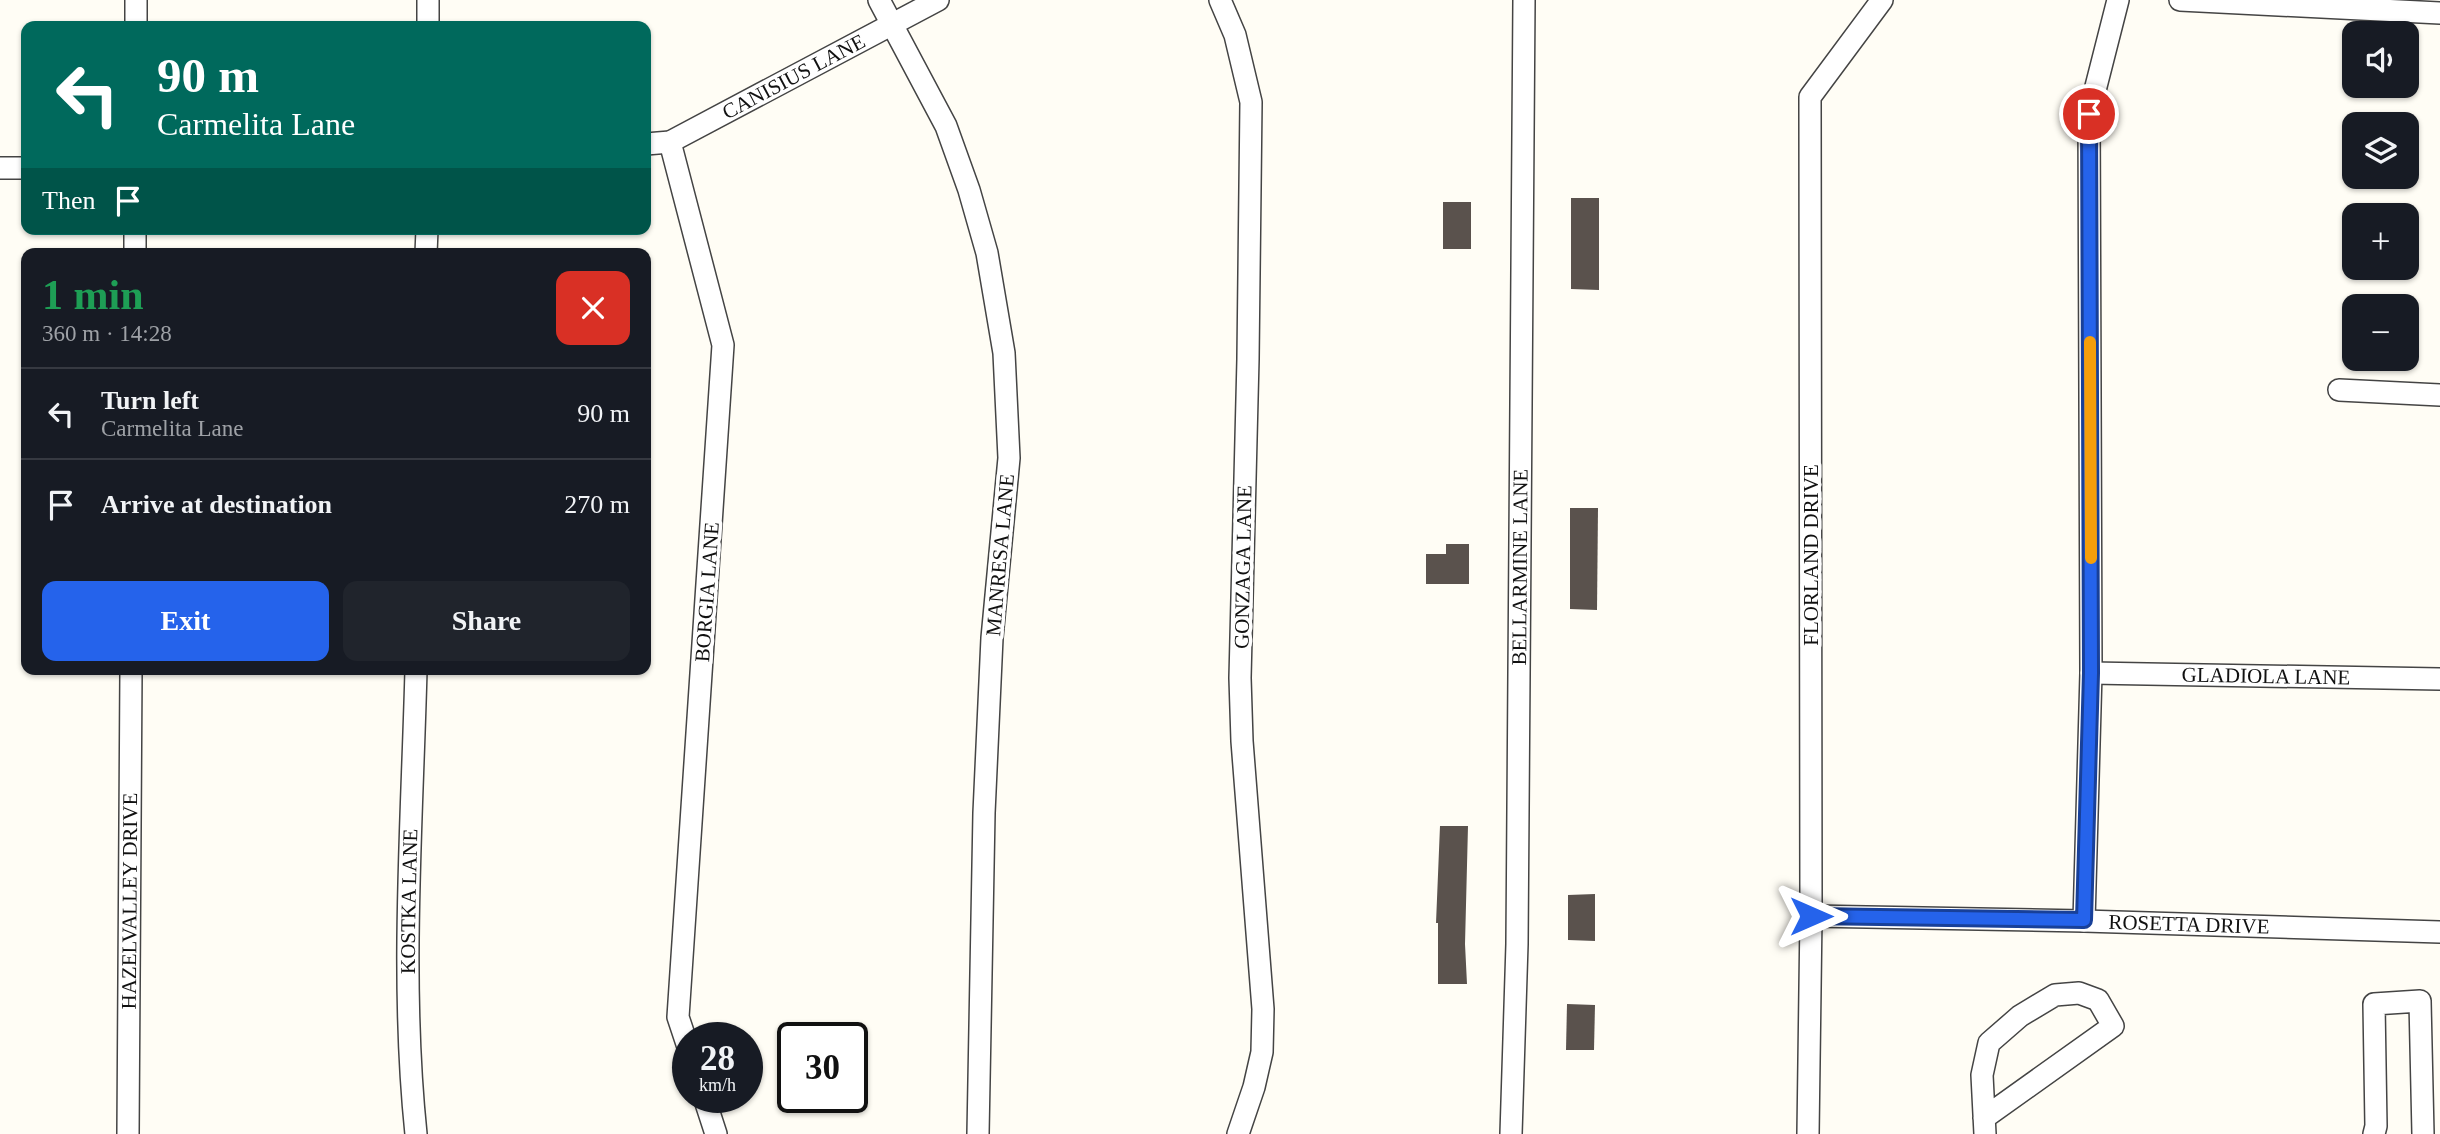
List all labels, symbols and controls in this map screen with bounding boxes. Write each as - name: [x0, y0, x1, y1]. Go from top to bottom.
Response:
- map controls: [2342, 21, 2419, 371]
- button: sound: [2342, 21, 2419, 98]
- street label: CANISIUS LANE: [718, 29, 869, 124]
- text: 90 m: [157, 48, 259, 103]
- icon: left: [42, 49, 133, 140]
- pin: [2059, 84, 2119, 144]
- icon: arrive: [2070, 95, 2108, 133]
- text: Carmelita Lane: [157, 106, 355, 142]
- button: layers: [2342, 112, 2419, 189]
- icon: arrive: [109, 182, 147, 220]
- text: Then: [42, 186, 95, 215]
- button: +: [2342, 203, 2419, 280]
- button: close: [556, 271, 630, 345]
- text: 1 min: [42, 272, 144, 318]
- button: −: [2342, 294, 2419, 371]
- text: 360 m · 14:28: [42, 321, 172, 346]
- text: Turn left: [101, 386, 199, 415]
- icon: left: [42, 395, 80, 433]
- text: 90 m: [577, 399, 630, 428]
- text: Carmelita Lane: [101, 416, 243, 441]
- street label: FLORLAND DRIVE: [1799, 464, 1823, 646]
- street label: BELLARMINE LANE: [1507, 469, 1533, 666]
- street label: MANRESA LANE: [981, 473, 1019, 637]
- street label: GONZAGA LANE: [1230, 485, 1256, 649]
- icon: arrive: [42, 486, 80, 524]
- text: Arrive at destination: [101, 490, 332, 519]
- text: 270 m: [564, 490, 630, 519]
- street label: BORGIA LANE: [690, 521, 724, 663]
- button: Exit: [42, 581, 329, 661]
- button: Share: [343, 581, 630, 661]
- street label: GLADIOLA LANE: [2181, 663, 2350, 689]
- street label: HAZELVALLEY DRIVE: [117, 792, 142, 1010]
- street label: KOSTKA LANE: [396, 828, 423, 974]
- position arrow: [1774, 879, 1848, 953]
- street label: ROSETTA DRIVE: [2108, 910, 2270, 939]
- speed limit sign: 30: [777, 1022, 868, 1113]
- text: 28: [700, 1039, 735, 1078]
- text: km/h: [699, 1075, 736, 1095]

